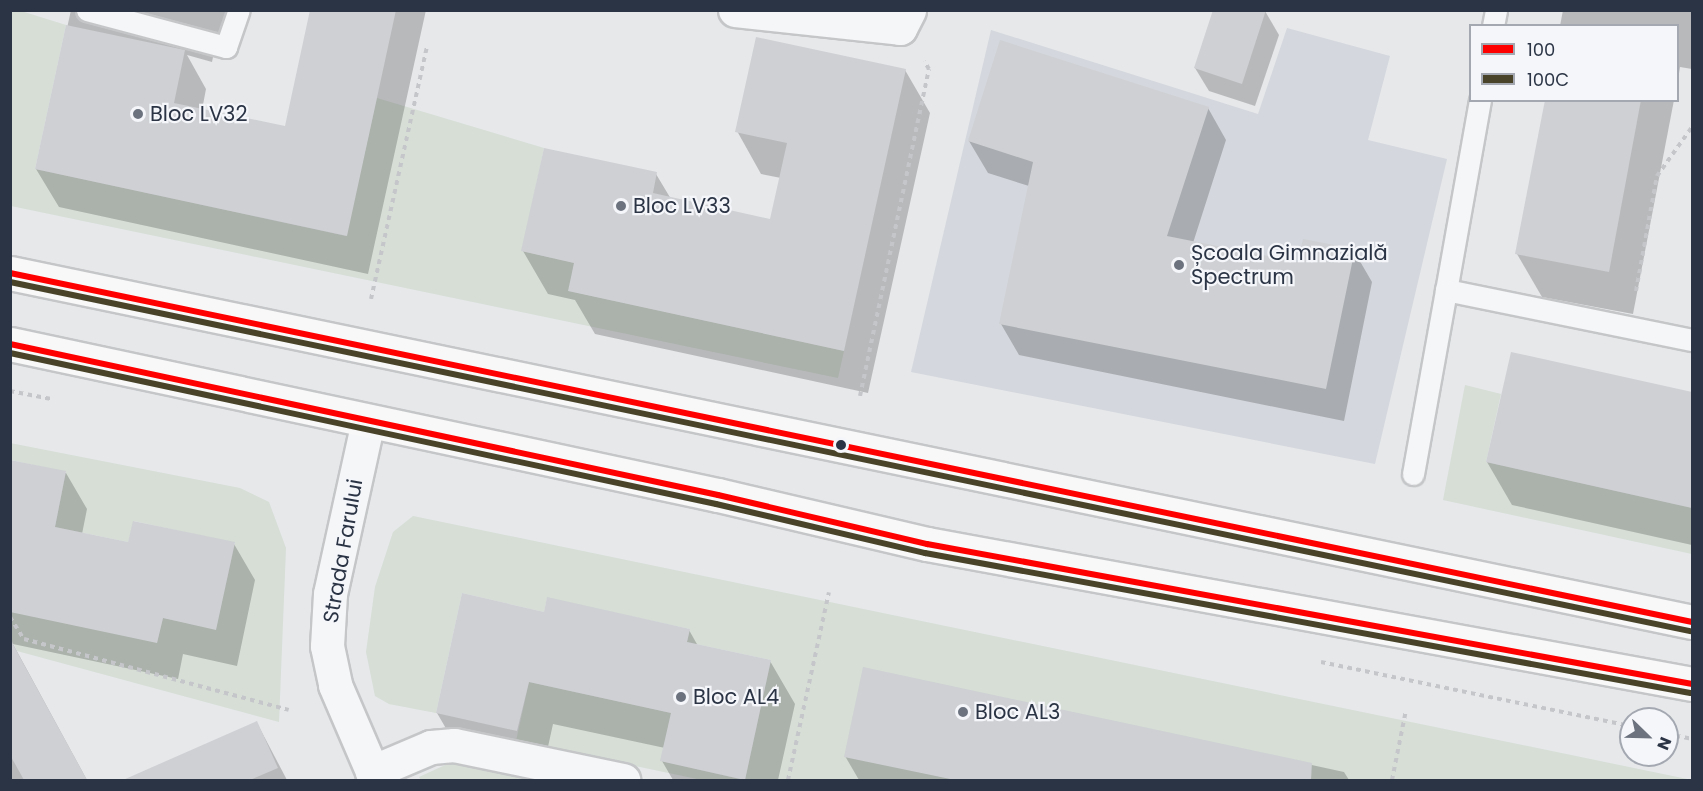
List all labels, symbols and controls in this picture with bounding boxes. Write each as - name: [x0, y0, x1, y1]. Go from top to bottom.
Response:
- legend: [1469, 24, 1679, 102]
- text: 100: [1527, 37, 1555, 62]
- text: 100C: [1527, 67, 1569, 92]
- place label: Bloc LV32: [150, 101, 248, 127]
- marker: Bloc LV32: [131, 107, 145, 121]
- place label: Bloc LV33: [633, 193, 731, 219]
- marker: Bloc LV33: [614, 199, 628, 213]
- place label: Școala Gimnazială Spectrum: [1191, 240, 1388, 290]
- marker: Școala Gimnazială Spectrum: [1172, 258, 1186, 272]
- unlabelled marker: [835, 439, 847, 451]
- street label: Strada Farului: [318, 477, 368, 625]
- place label: Bloc AL4: [693, 684, 779, 710]
- marker: Bloc AL4: [674, 690, 688, 704]
- place label: Bloc AL3: [975, 699, 1060, 725]
- marker: Bloc AL3: [956, 705, 970, 719]
- north arrow: [1619, 707, 1679, 767]
- text: N: [1651, 733, 1677, 753]

